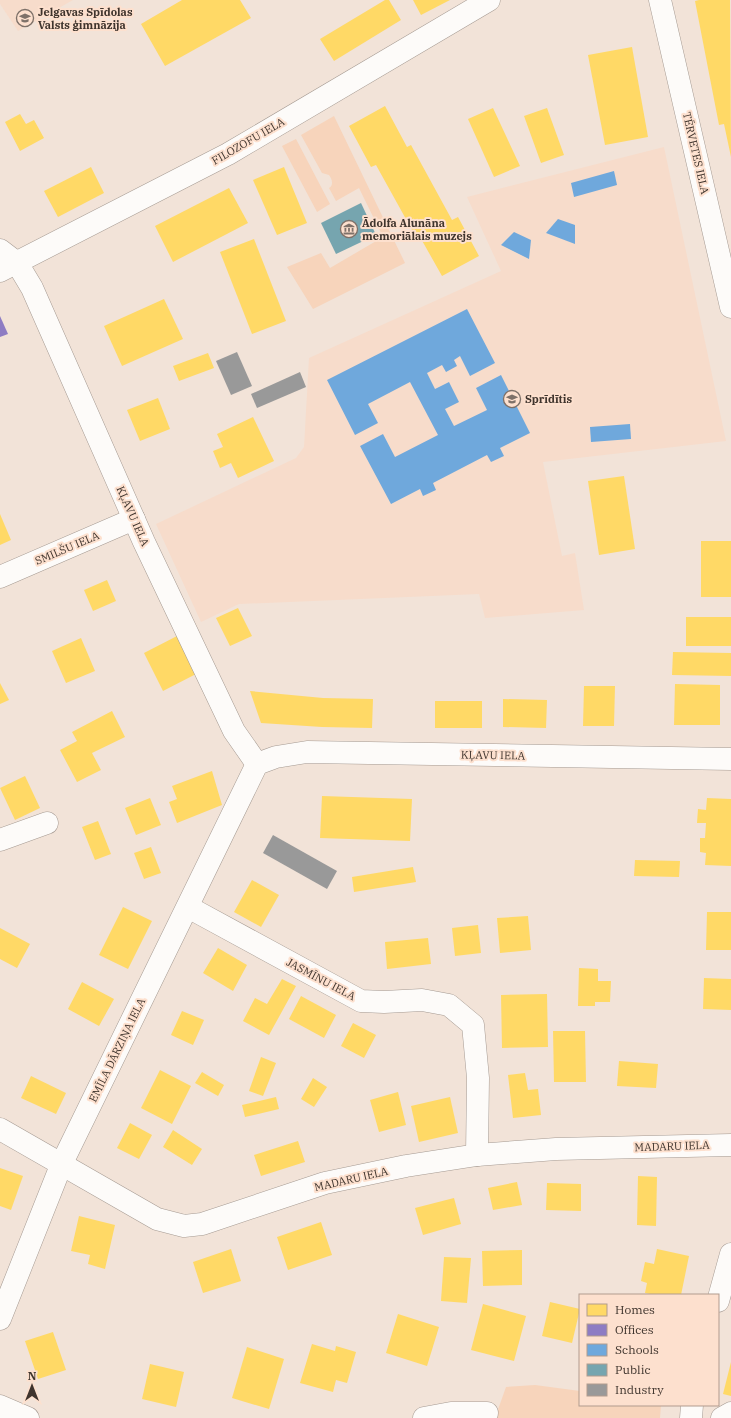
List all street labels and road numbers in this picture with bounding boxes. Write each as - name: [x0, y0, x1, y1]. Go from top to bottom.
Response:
- street label: TĒRVETES IELA: [680, 111, 712, 196]
- street label: FILOZOFU IELA: [209, 114, 287, 168]
- street label: KĻAVU IELA: [113, 484, 153, 549]
- street label: SMILŠU IELA: [33, 528, 102, 568]
- street label: KĻAVU IELA: [461, 747, 526, 764]
- street label: JASMĪNU IELA: [284, 955, 358, 1003]
- street label: EMĪLA DĀRZIŅA IELA: [86, 995, 149, 1105]
- street label: MADARU IELA: [634, 1138, 710, 1154]
- street label: MADARU IELA: [313, 1164, 390, 1194]

